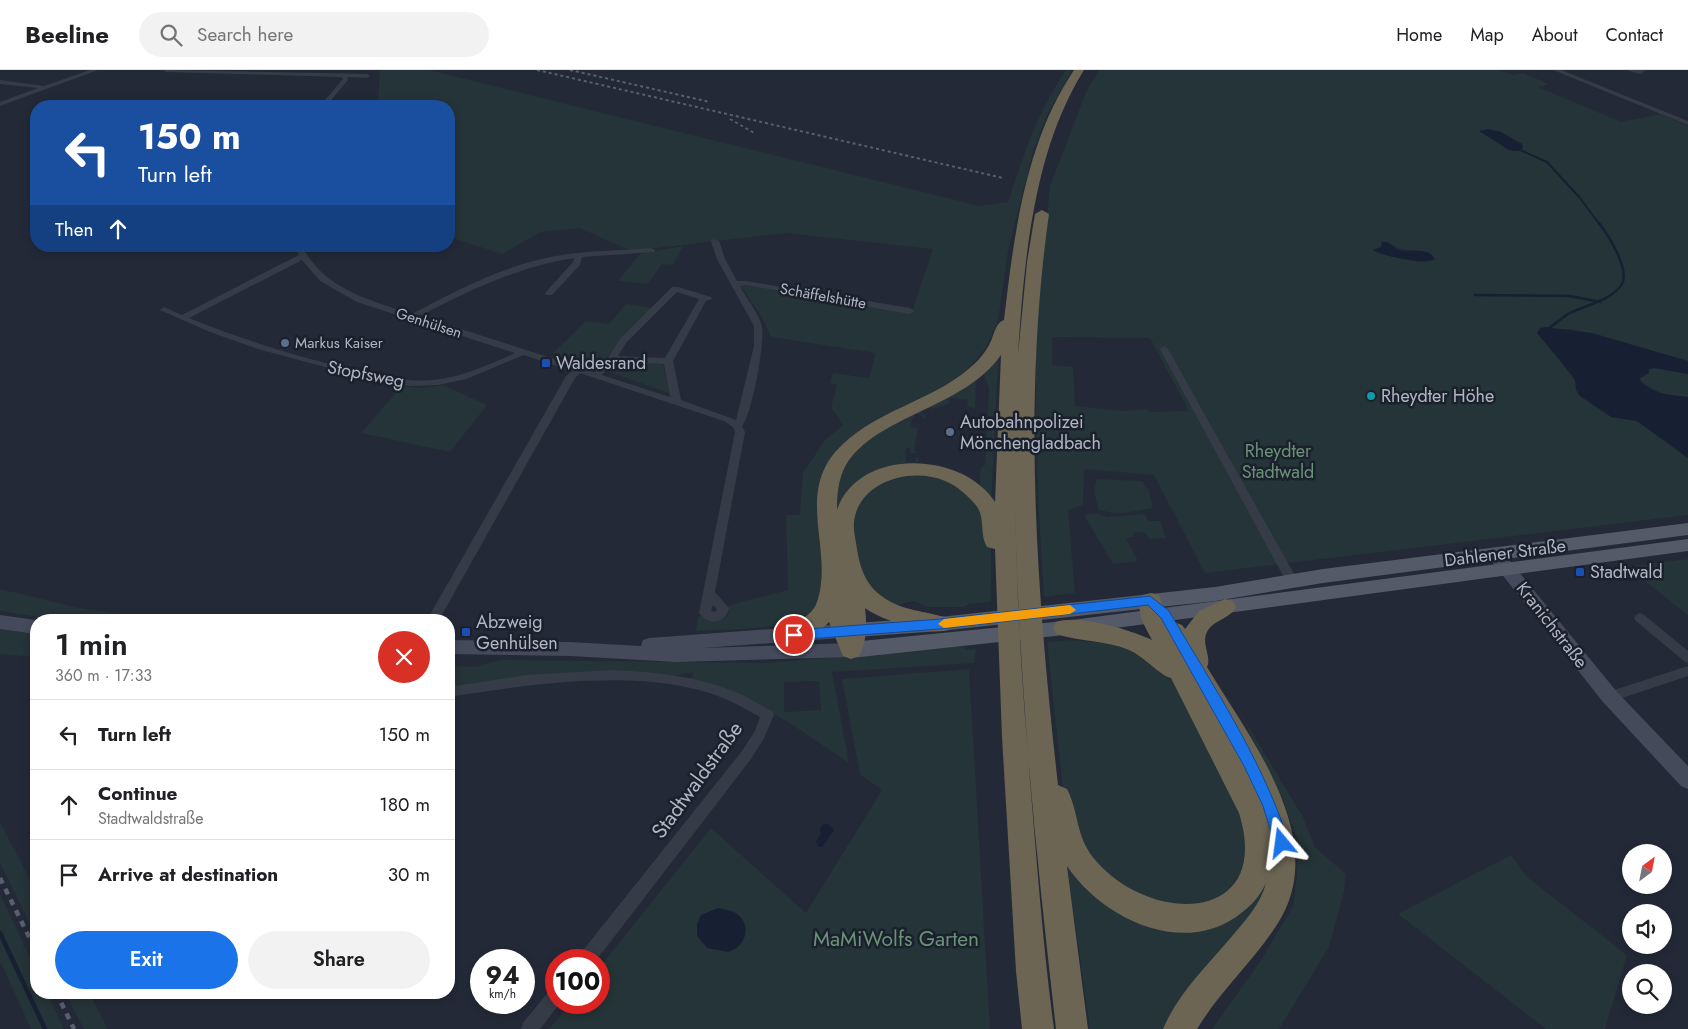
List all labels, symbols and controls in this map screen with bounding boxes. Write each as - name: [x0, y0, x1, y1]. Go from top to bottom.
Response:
- search box: [139, 12, 489, 57]
- text: Beeline: [25, 17, 109, 52]
- icon: search: [157, 21, 185, 49]
- text: Search here: [197, 21, 293, 48]
- text: Home: [1396, 22, 1442, 48]
- text: Map: [1470, 22, 1504, 48]
- text: About: [1532, 22, 1577, 48]
- text: Contact: [1605, 22, 1663, 48]
- text: 150 m: [138, 112, 241, 162]
- icon: left: [55, 120, 120, 185]
- text: Turn left: [138, 158, 212, 190]
- icon: ahead: [104, 215, 132, 243]
- text: Then: [55, 216, 94, 243]
- street label: Schäffelshütte: [778, 278, 868, 314]
- street label: Genhülsen: [393, 302, 465, 344]
- place label: Markus Kaiser: [295, 332, 384, 354]
- marker: Markus Kaiser: [279, 337, 291, 349]
- place label: Waldesrand: [556, 350, 646, 376]
- street label: Stopfsweg: [325, 354, 407, 394]
- marker: Waldesrand: [540, 357, 552, 369]
- place label: Rheydter Höhe: [1381, 383, 1494, 409]
- marker: Rheydter Höhe: [1365, 390, 1377, 402]
- place label: Autobahnpolizei Mönchengladbach: [960, 409, 1101, 456]
- marker: Autobahnpolizei Mönchengladbach: [944, 426, 956, 438]
- park label: Rheydter Stadtwald: [1242, 438, 1314, 485]
- street label: Dahlener Straße: [1443, 533, 1567, 573]
- place label: Stadtwald: [1590, 559, 1663, 585]
- marker: Stadtwald: [1574, 566, 1586, 578]
- street label: Kranichstraße: [1510, 576, 1594, 674]
- place label: Abzweig Genhülsen: [476, 609, 558, 656]
- pin: [773, 614, 815, 656]
- icon: arrive: [780, 621, 808, 649]
- text: 1 min: [55, 623, 128, 666]
- marker: Abzweig Genhülsen: [460, 626, 472, 638]
- button: close: [378, 631, 430, 683]
- text: 360 m · 17:33: [55, 664, 152, 687]
- street label: Stadtwaldstraße: [644, 715, 750, 845]
- icon: left: [55, 721, 83, 749]
- text: Turn left: [98, 721, 171, 748]
- text: 150 m: [379, 721, 430, 748]
- text: Continue: [98, 780, 177, 807]
- icon: ahead: [55, 791, 83, 819]
- text: 180 m: [379, 791, 430, 818]
- text: Stadtwaldstraße: [98, 807, 203, 830]
- position arrow: [1255, 816, 1307, 868]
- north arrow: [1622, 844, 1672, 894]
- map controls: [1622, 844, 1672, 1014]
- icon: arrive: [55, 861, 83, 889]
- text: Arrive at destination: [98, 861, 278, 888]
- text: 30 m: [388, 861, 430, 888]
- button: sound: [1622, 904, 1672, 954]
- park label: MaMiWolfs Garten: [813, 924, 979, 954]
- button: Exit: [55, 931, 238, 989]
- button: Share: [248, 931, 430, 989]
- speed limit sign: 100: [545, 949, 610, 1014]
- text: 94: [485, 957, 520, 993]
- button: search: [1622, 964, 1672, 1014]
- text: km/h: [489, 985, 516, 1003]

